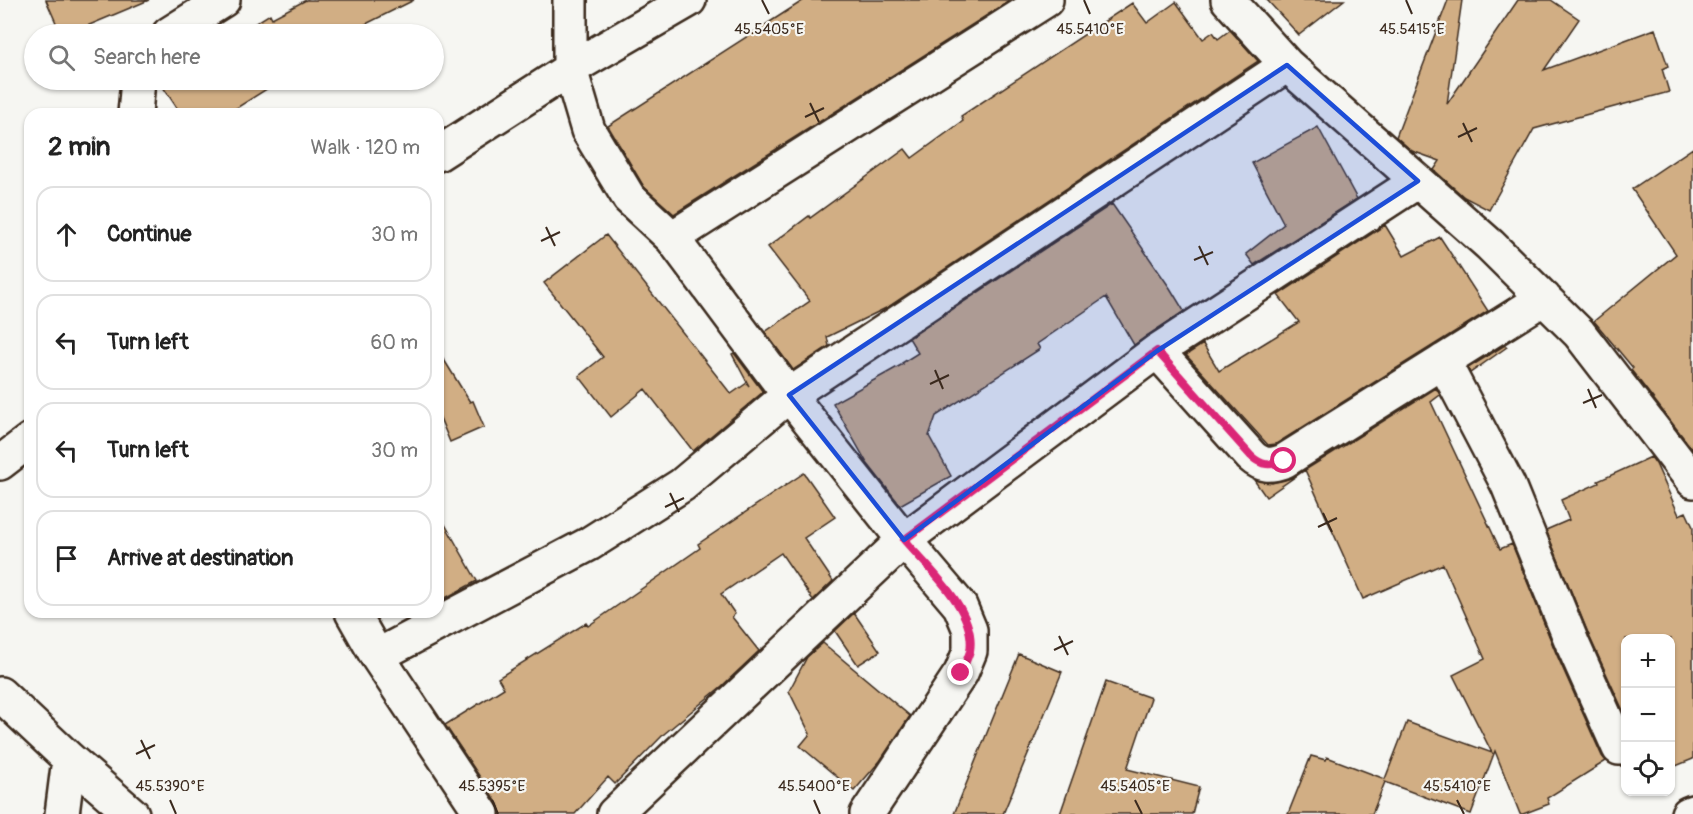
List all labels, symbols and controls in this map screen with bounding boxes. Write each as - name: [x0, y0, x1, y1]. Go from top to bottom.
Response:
- text: 45.5405°E: [734, 20, 804, 39]
- text: 45.5410°E: [1056, 20, 1124, 39]
- text: 45.5415°E: [1379, 20, 1445, 39]
- search box: [24, 24, 444, 90]
- icon: search: [45, 41, 78, 74]
- text: Search here: [93, 43, 200, 71]
- text: 2 min: [48, 131, 110, 163]
- text: Walk · 120 m: [311, 135, 420, 160]
- icon: ahead: [50, 218, 83, 251]
- text: Continue: [107, 220, 191, 248]
- text: 30 m: [371, 222, 418, 247]
- icon: left: [50, 326, 83, 359]
- text: Turn left: [107, 328, 189, 356]
- text: 60 m: [371, 330, 418, 355]
- icon: left: [50, 434, 83, 467]
- text: Turn left: [107, 436, 189, 464]
- text: 30 m: [371, 438, 418, 463]
- route start: [1270, 447, 1296, 473]
- icon: arrive: [50, 542, 83, 575]
- text: Arrive at destination: [107, 544, 293, 572]
- map controls: [1621, 634, 1675, 796]
- button: +: [1621, 634, 1675, 688]
- route end: [947, 659, 973, 685]
- button: −: [1621, 688, 1675, 742]
- button: locate: [1621, 742, 1675, 796]
- text: 45.5390°E: [136, 777, 205, 796]
- text: 45.5395°E: [459, 777, 526, 796]
- text: 45.5400°E: [778, 777, 850, 796]
- text: 45.5405°E: [1100, 777, 1170, 796]
- text: 45.5410°E: [1423, 777, 1491, 796]

